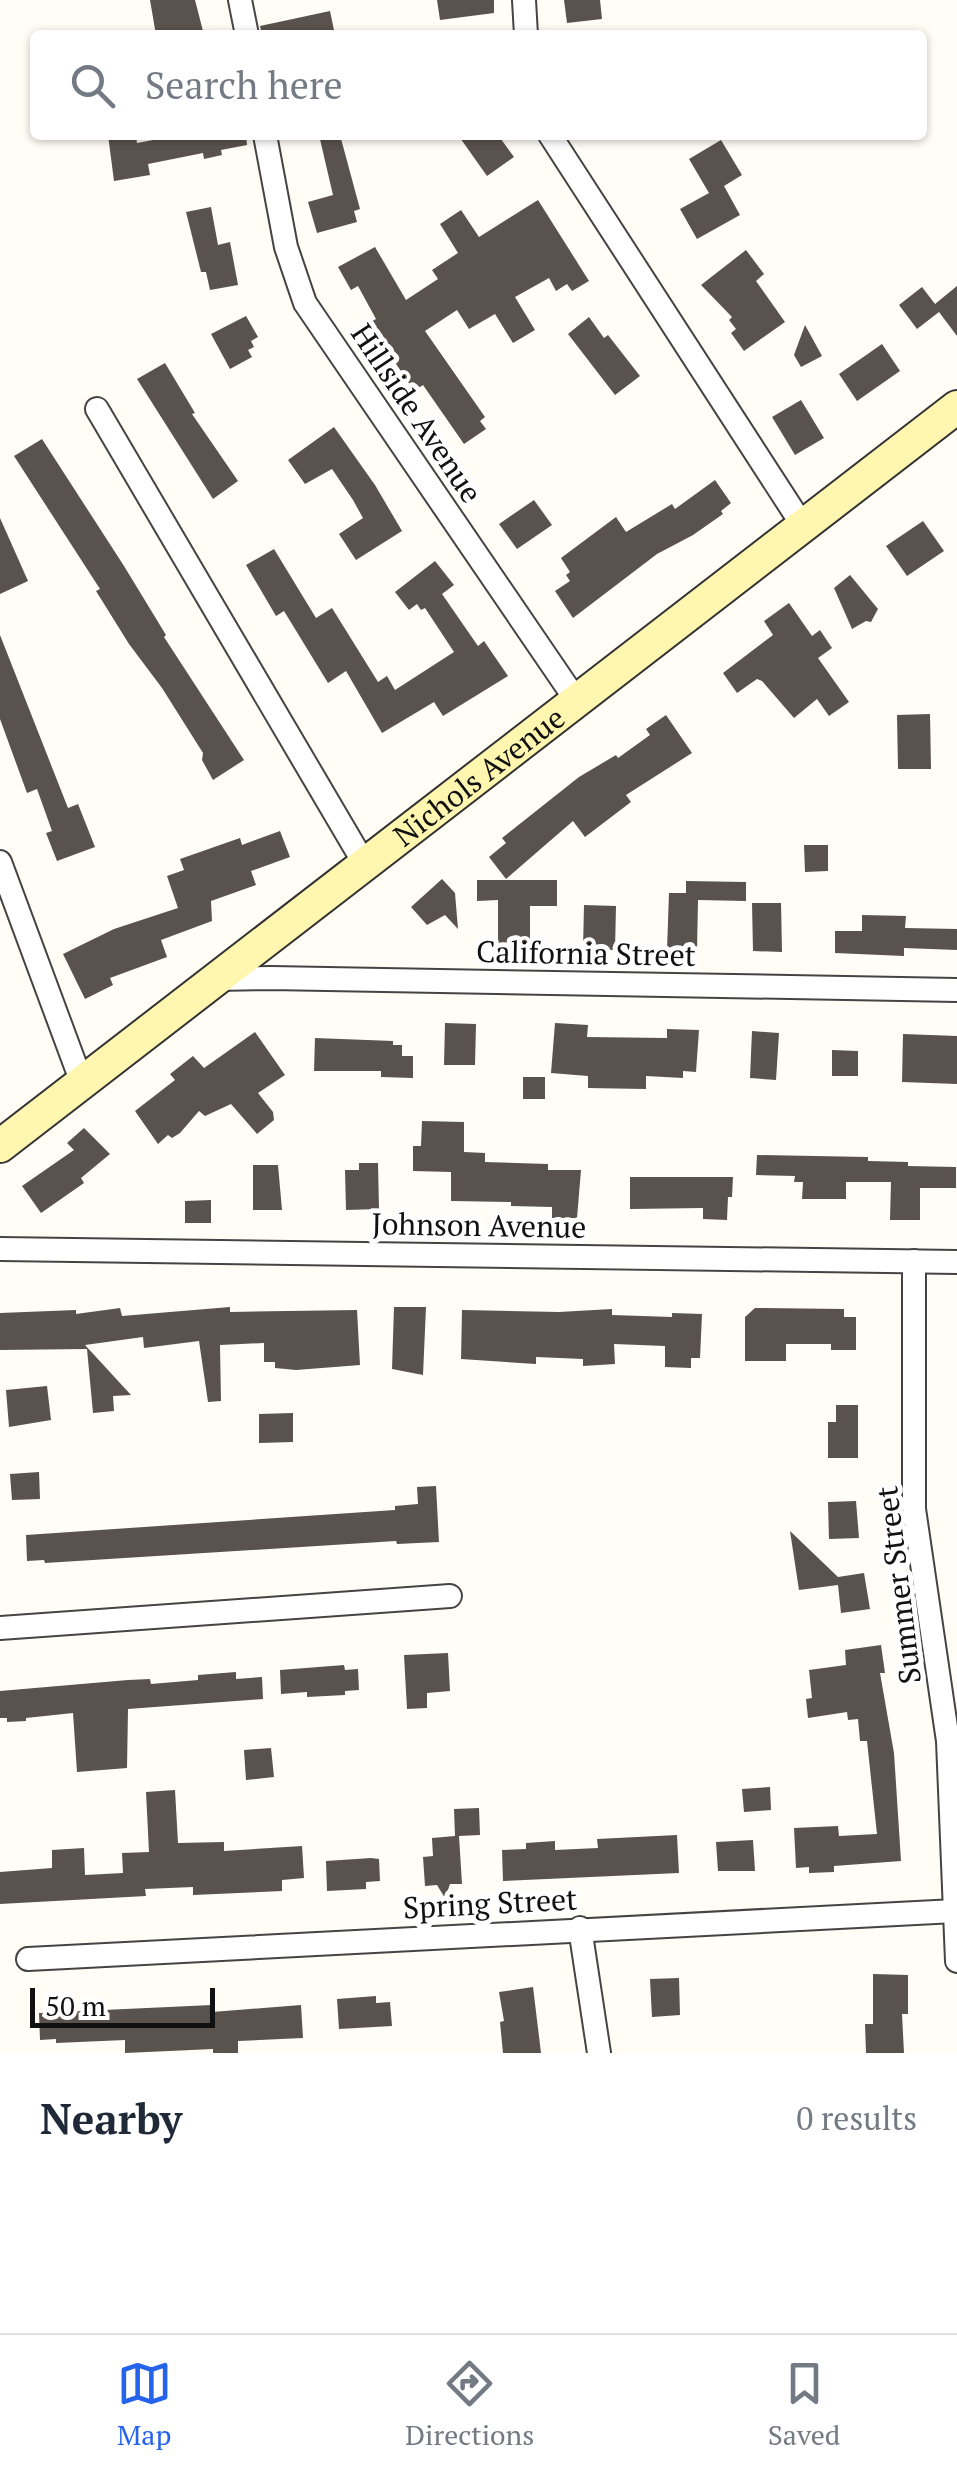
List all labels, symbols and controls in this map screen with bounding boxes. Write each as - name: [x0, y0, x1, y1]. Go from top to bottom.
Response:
- search box: [30, 30, 927, 140]
- icon: search: [65, 58, 120, 113]
- text: Search here: [145, 60, 343, 110]
- street label: Hillside Avenue: [342, 316, 492, 510]
- street label: Nichols Avenue: [385, 697, 573, 855]
- street label: California Street: [476, 931, 696, 975]
- street label: Johnson Avenue: [371, 1203, 587, 1247]
- street label: Summer Street: [866, 1484, 930, 1686]
- street label: Spring Street: [402, 1878, 578, 1928]
- scale bar: [30, 1983, 215, 2028]
- text: 50 m: [45, 1987, 106, 2024]
- text: Nearby: [40, 2090, 182, 2146]
- text: 0 results: [796, 2097, 917, 2139]
- tab: Map: [117, 2356, 172, 2453]
- tab: Directions: [405, 2356, 534, 2453]
- tab: Saved: [768, 2356, 840, 2453]

